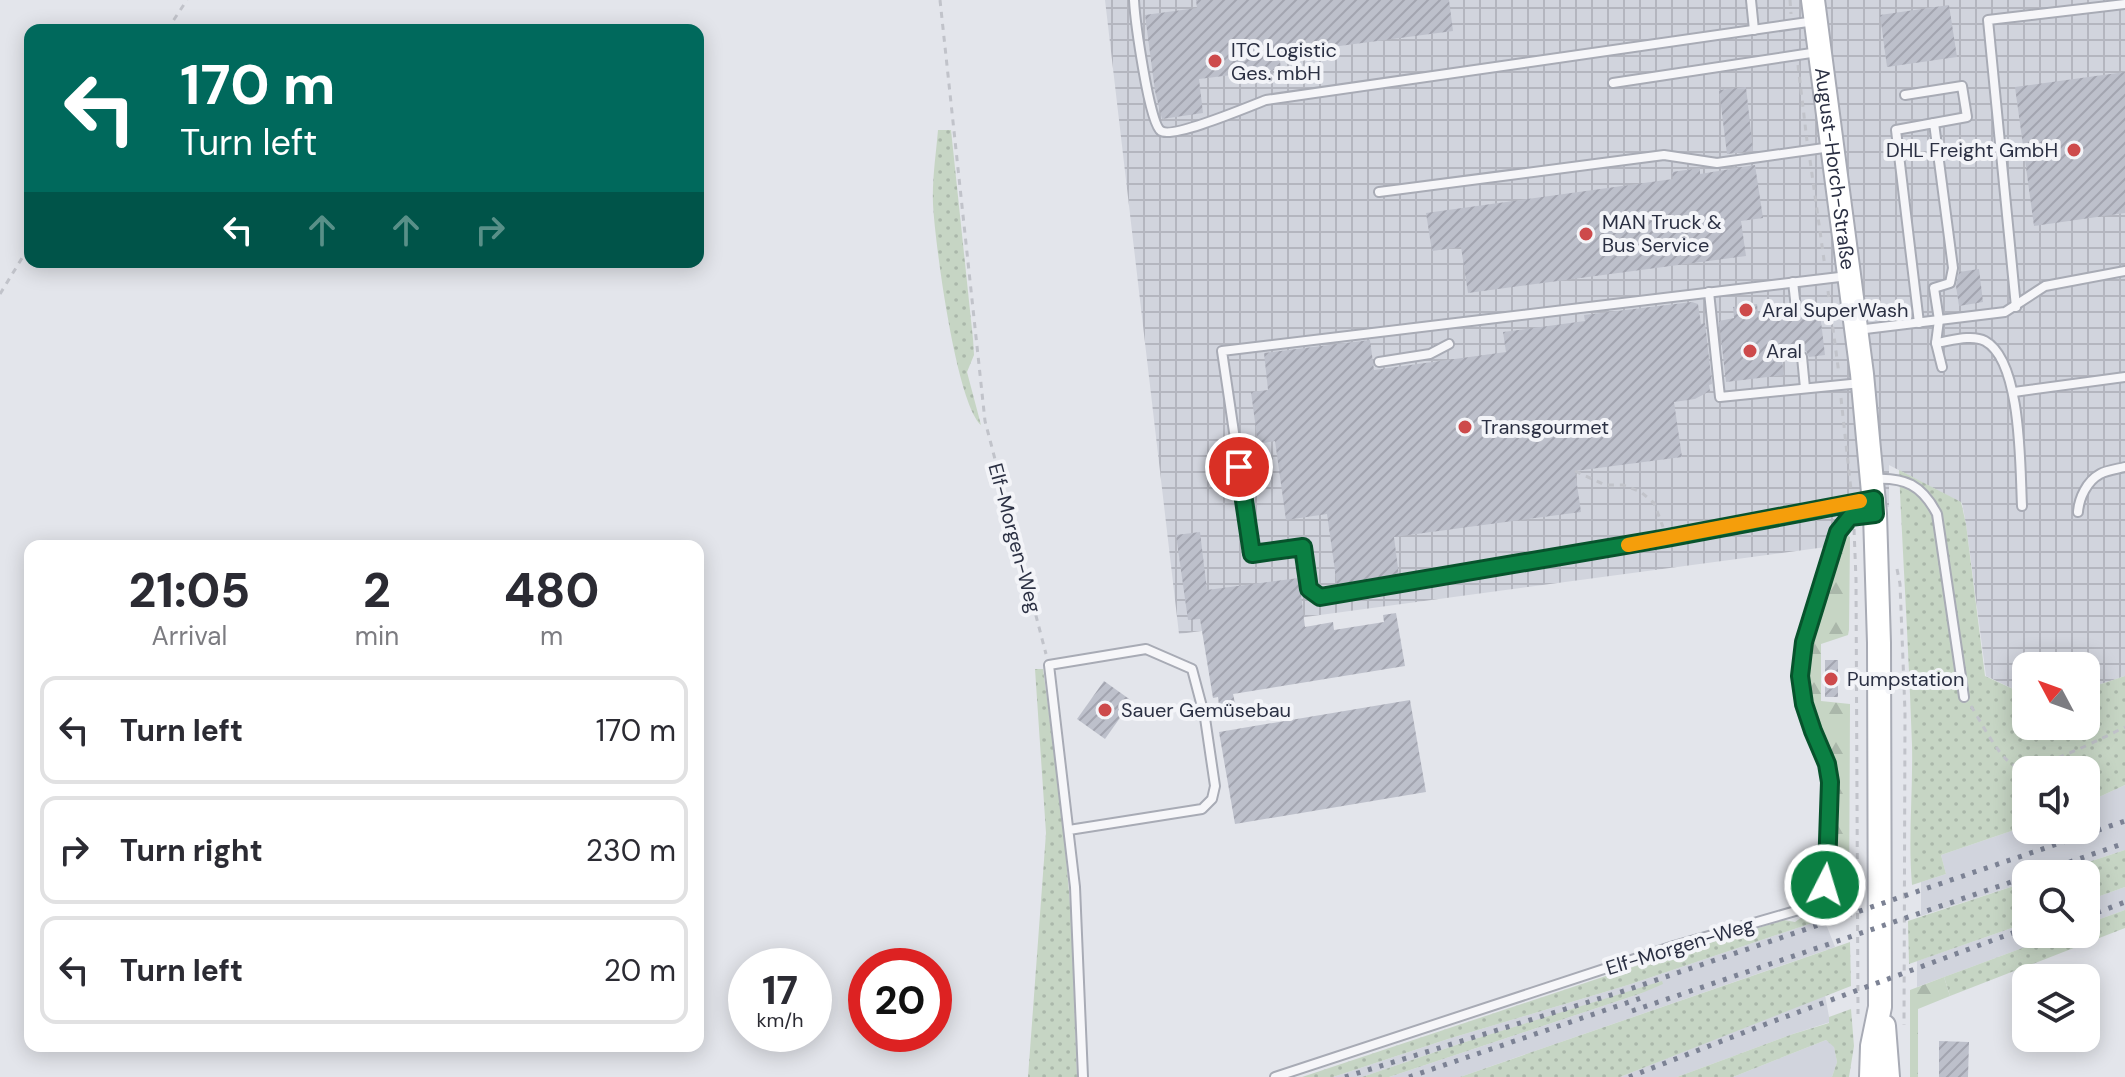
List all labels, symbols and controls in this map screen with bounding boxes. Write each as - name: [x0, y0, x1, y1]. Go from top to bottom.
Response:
- place label: ITC Logistic Ges. mbH: [1231, 37, 1337, 86]
- text: 170 m: [180, 48, 335, 121]
- marker: ITC Logistic Ges. mbH: [1206, 52, 1224, 70]
- icon: left: [48, 56, 152, 160]
- street label: August-Horch-Straße: [1809, 66, 1861, 271]
- text: Turn left: [180, 119, 317, 166]
- place label: DHL Freight GmbH: [1886, 137, 2058, 163]
- marker: DHL Freight GmbH: [2065, 141, 2083, 159]
- icon: left: [216, 208, 260, 252]
- icon: ahead: [300, 208, 344, 252]
- icon: ahead: [384, 208, 428, 252]
- icon: right: [468, 208, 512, 252]
- place label: MAN Truck & Bus Service: [1602, 209, 1722, 258]
- marker: MAN Truck & Bus Service: [1577, 225, 1595, 243]
- place label: Aral SuperWash: [1762, 297, 1908, 323]
- marker: Aral SuperWash: [1737, 301, 1755, 319]
- place label: Aral: [1766, 338, 1802, 364]
- marker: Aral: [1741, 342, 1759, 360]
- place label: Transgourmet: [1481, 414, 1609, 440]
- marker: Transgourmet: [1456, 418, 1474, 436]
- pin: [1205, 433, 1273, 501]
- icon: arrive: [1217, 445, 1261, 489]
- street label: Elf-Morgen-Weg: [983, 460, 1047, 616]
- text: 21:05: [129, 559, 250, 622]
- text: 2: [363, 559, 391, 622]
- text: 480: [504, 559, 599, 622]
- text: Arrival: [152, 619, 227, 653]
- text: min: [355, 619, 399, 653]
- text: m: [540, 619, 563, 653]
- north arrow: [2012, 652, 2100, 740]
- map controls: [2012, 652, 2100, 1052]
- place label: Pumpstation: [1847, 666, 1964, 692]
- marker: Pumpstation: [1822, 670, 1840, 688]
- place label: Sauer Gemüsebau: [1121, 697, 1291, 723]
- marker: Sauer Gemüsebau: [1096, 701, 1114, 719]
- icon: left: [52, 708, 96, 752]
- text: Turn left: [120, 711, 243, 750]
- text: 170 m: [596, 711, 676, 750]
- button: sound: [2012, 756, 2100, 844]
- icon: right: [52, 828, 96, 872]
- text: Turn right: [120, 831, 263, 870]
- text: 230 m: [586, 831, 676, 870]
- position arrow: [1783, 843, 1867, 927]
- button: search: [2012, 860, 2100, 948]
- street label: Elf-Morgen-Weg: [1603, 911, 1757, 981]
- icon: left: [52, 948, 96, 992]
- speed limit sign: 20: [848, 948, 952, 1052]
- text: Turn left: [120, 951, 243, 990]
- text: 20 m: [604, 951, 676, 990]
- text: 17: [762, 964, 798, 1016]
- button: layers: [2012, 964, 2100, 1052]
- text: km/h: [756, 1007, 804, 1033]

